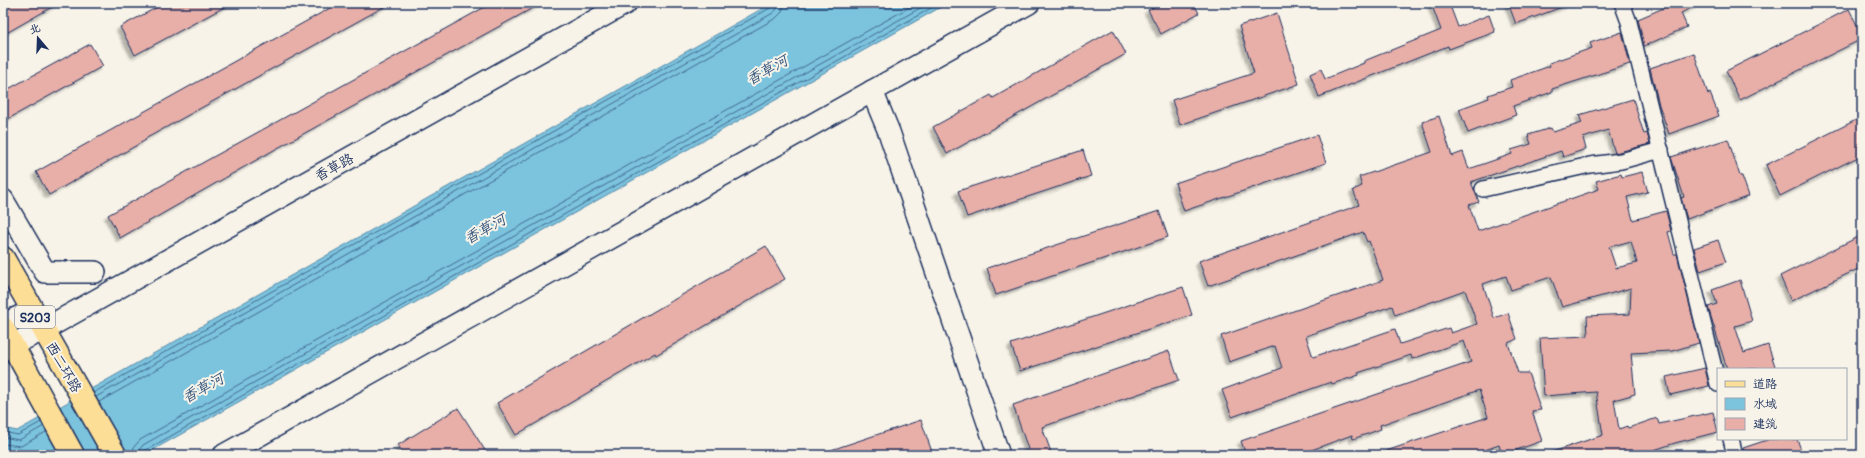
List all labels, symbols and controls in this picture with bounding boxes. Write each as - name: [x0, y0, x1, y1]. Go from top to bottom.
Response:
- north arrow: [18, 18, 58, 58]
- text: 北: [28, 21, 42, 37]
- water label: 香草河: [743, 50, 794, 90]
- street label: 香草路: [312, 150, 357, 185]
- water label: 香草河: [461, 209, 512, 249]
- road number: S203: [15, 306, 55, 328]
- street label: 西二环路: [42, 339, 85, 396]
- water label: 香草河: [179, 368, 230, 408]
- legend: [1717, 368, 1847, 440]
- text: 道路: [1753, 377, 1777, 392]
- text: 水域: [1753, 397, 1777, 412]
- text: 建筑: [1753, 417, 1777, 432]

